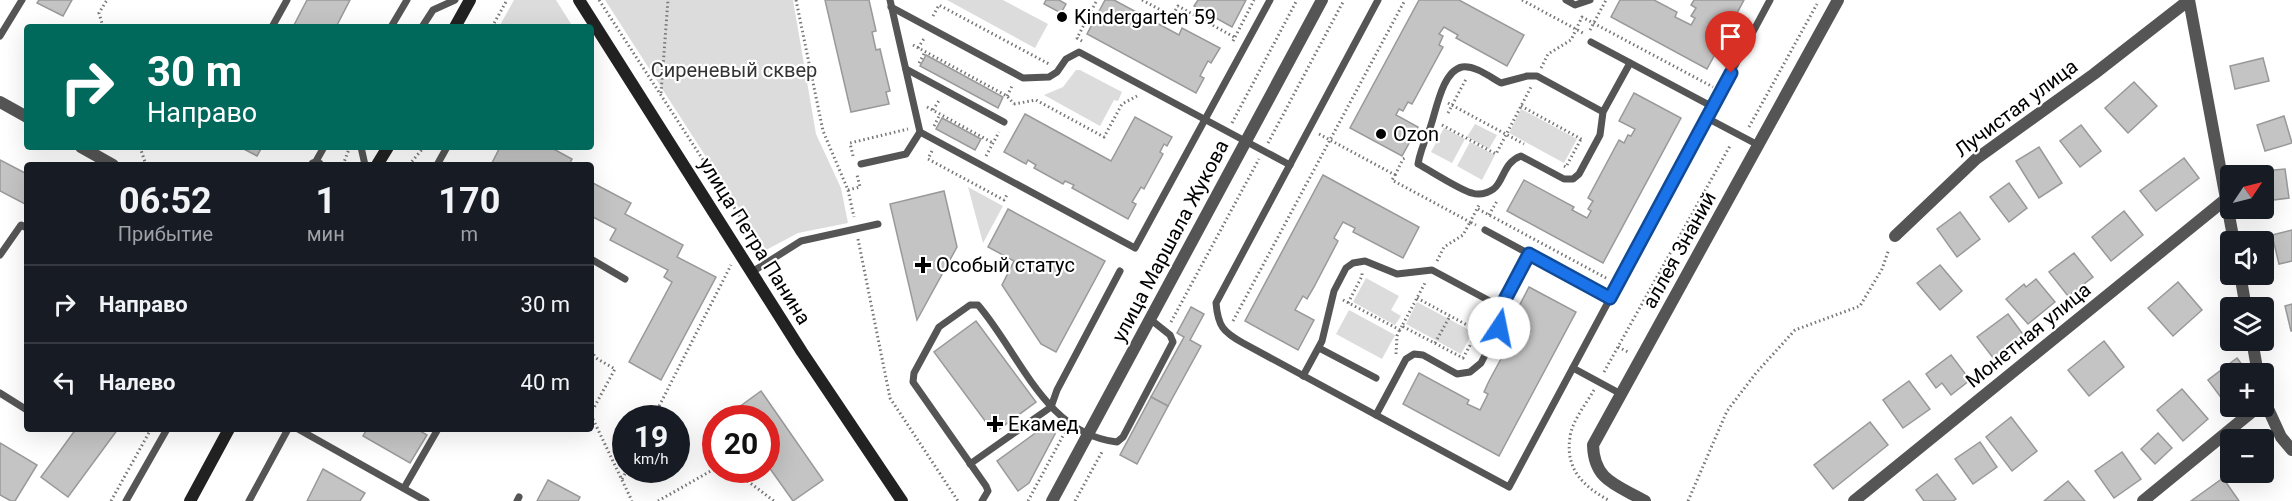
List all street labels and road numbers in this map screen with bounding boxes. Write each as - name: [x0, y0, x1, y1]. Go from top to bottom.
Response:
- street label: Лучистая улица: [1950, 54, 2082, 162]
- street label: улица Маршала Жукова: [1106, 136, 1234, 346]
- street label: улица Петра Панина: [694, 153, 816, 329]
- street label: аллея Знаний: [1637, 188, 1721, 312]
- street label: Монетная улица: [1961, 277, 2095, 393]

